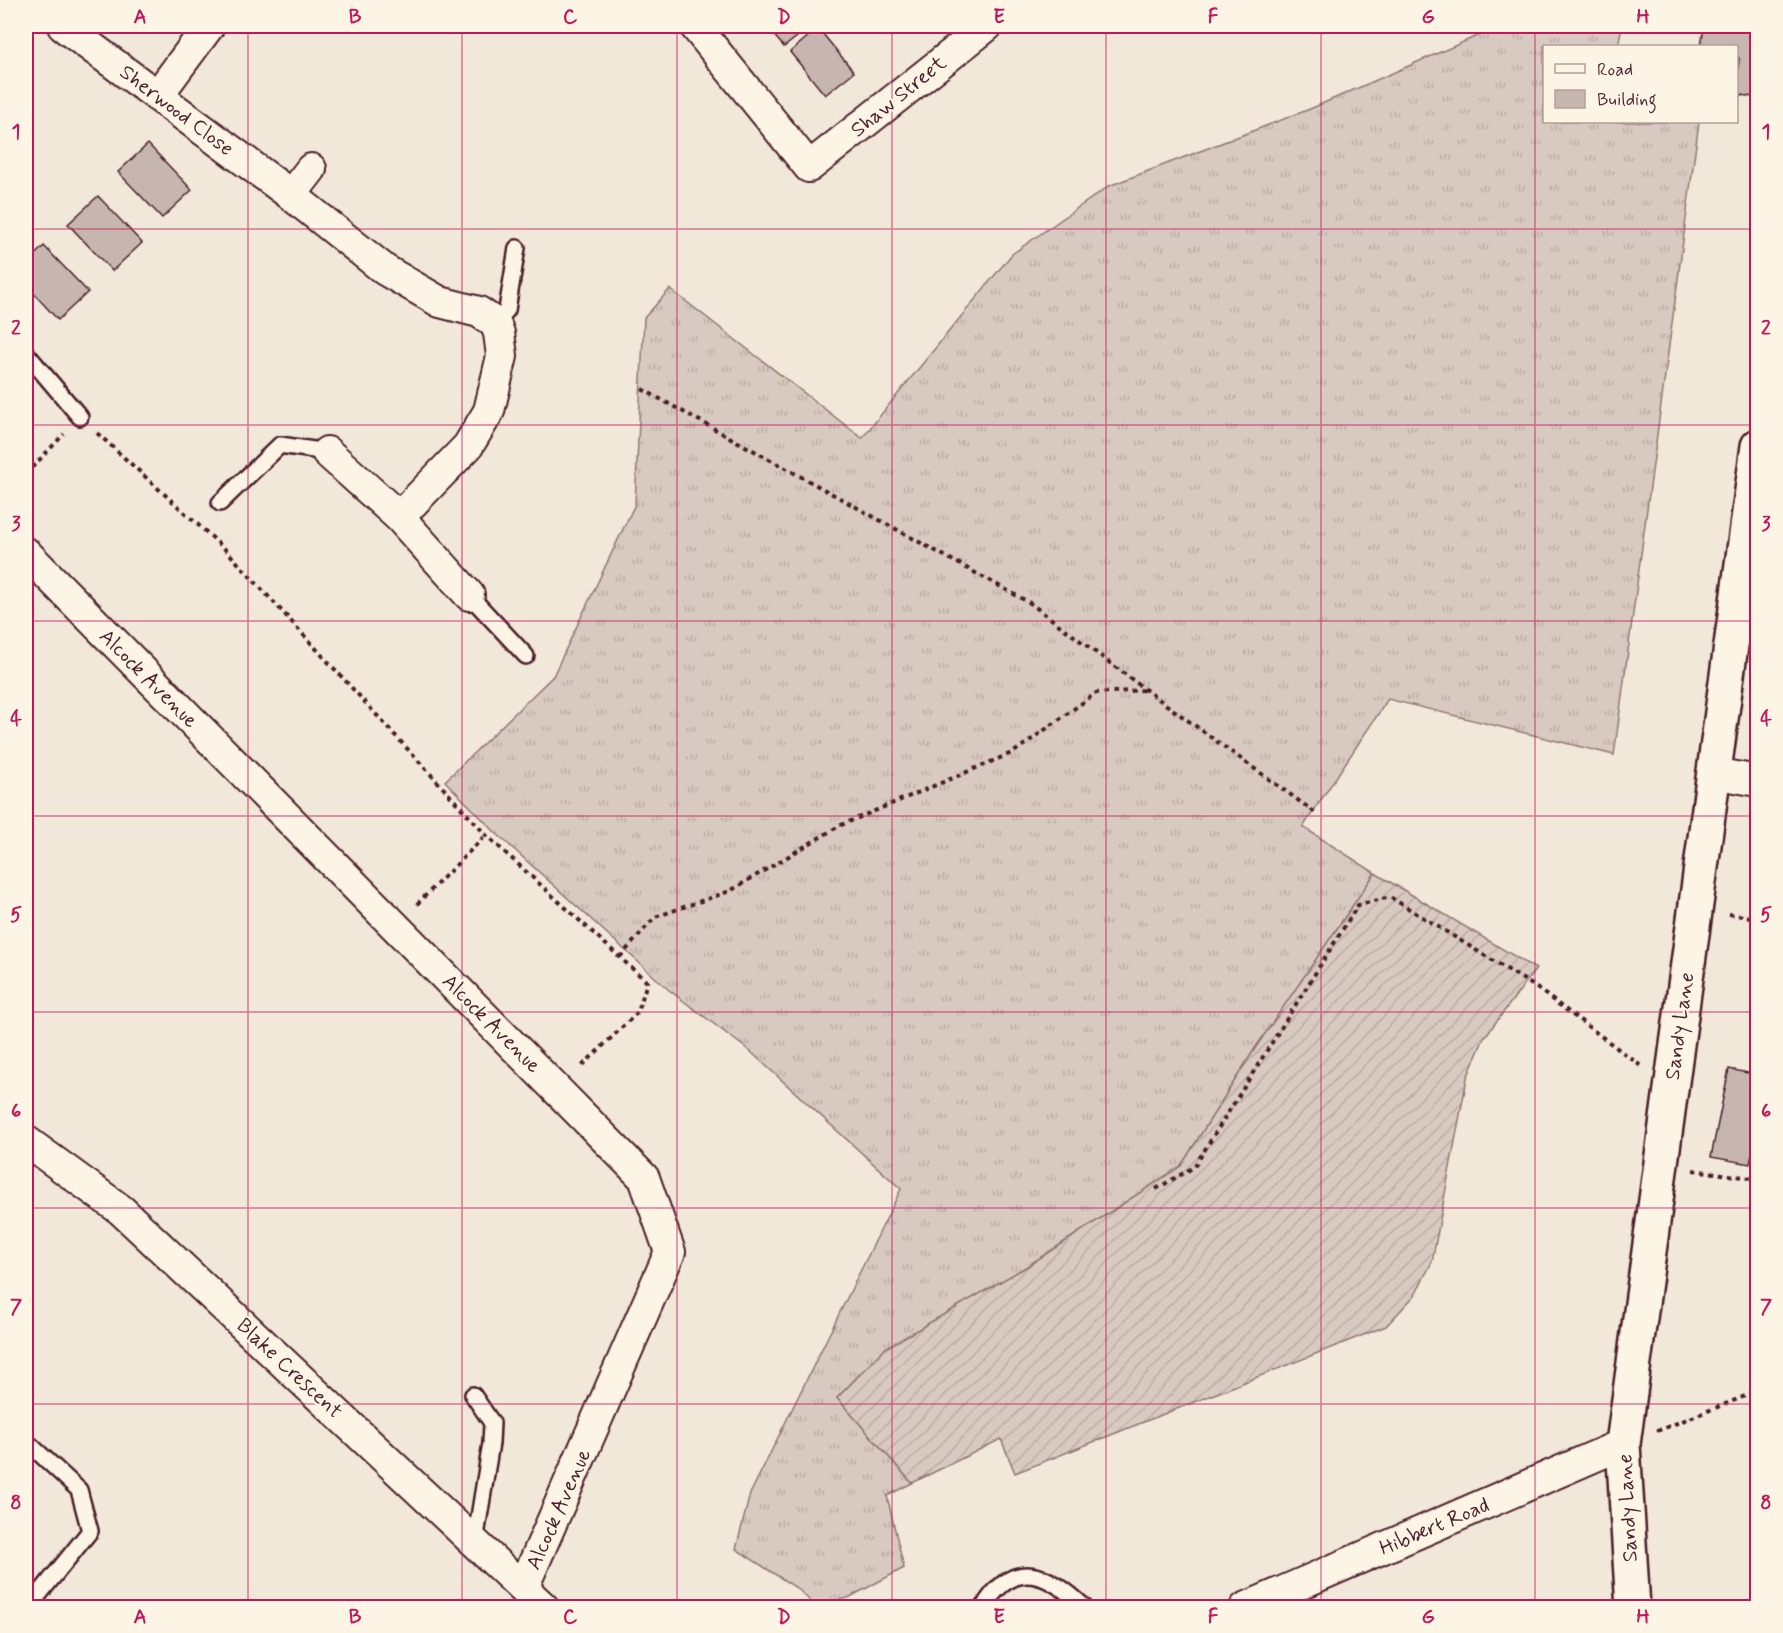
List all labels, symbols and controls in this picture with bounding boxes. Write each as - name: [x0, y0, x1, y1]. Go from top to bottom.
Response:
- text: A: [133, 4, 147, 31]
- text: B: [349, 4, 362, 31]
- text: C: [563, 4, 578, 31]
- text: D: [777, 4, 791, 31]
- text: E: [993, 4, 1005, 31]
- text: F: [1208, 4, 1219, 31]
- text: G: [1421, 4, 1435, 31]
- text: H: [1636, 4, 1650, 31]
- legend: [1543, 45, 1738, 123]
- street label: Shaw Street: [845, 49, 953, 144]
- text: Road: [1597, 58, 1633, 82]
- street label: Sherwood Close: [114, 59, 239, 163]
- text: Building: [1597, 88, 1657, 114]
- text: 1: [12, 119, 20, 146]
- text: 1: [1762, 119, 1770, 146]
- text: 2: [11, 315, 21, 342]
- text: 2: [1761, 315, 1771, 342]
- text: 3: [11, 511, 21, 538]
- text: 3: [1761, 511, 1771, 538]
- street label: Alcock Avenue: [93, 623, 204, 734]
- text: 4: [10, 706, 22, 733]
- text: 4: [1760, 706, 1772, 733]
- text: 5: [10, 902, 22, 929]
- text: 5: [1760, 902, 1772, 929]
- street label: Alcock Avenue: [436, 968, 547, 1079]
- street label: Sandy Lane: [1659, 971, 1701, 1082]
- text: 6: [11, 1098, 21, 1125]
- text: 6: [1761, 1098, 1771, 1125]
- text: 7: [10, 1294, 22, 1321]
- text: 7: [1760, 1294, 1772, 1321]
- street label: Blake Crescent: [230, 1312, 349, 1425]
- street label: Alcock Avenue: [520, 1444, 598, 1574]
- street label: Sandy Lane: [1611, 1453, 1645, 1563]
- text: 8: [10, 1490, 22, 1517]
- text: 8: [1760, 1490, 1772, 1517]
- street label: Hibbert Road: [1375, 1491, 1494, 1563]
- text: A: [133, 1604, 147, 1631]
- text: B: [349, 1604, 362, 1631]
- text: C: [563, 1604, 578, 1631]
- text: D: [777, 1604, 791, 1631]
- text: E: [993, 1604, 1005, 1631]
- text: F: [1208, 1604, 1219, 1631]
- text: G: [1421, 1604, 1435, 1631]
- text: H: [1636, 1604, 1650, 1631]

